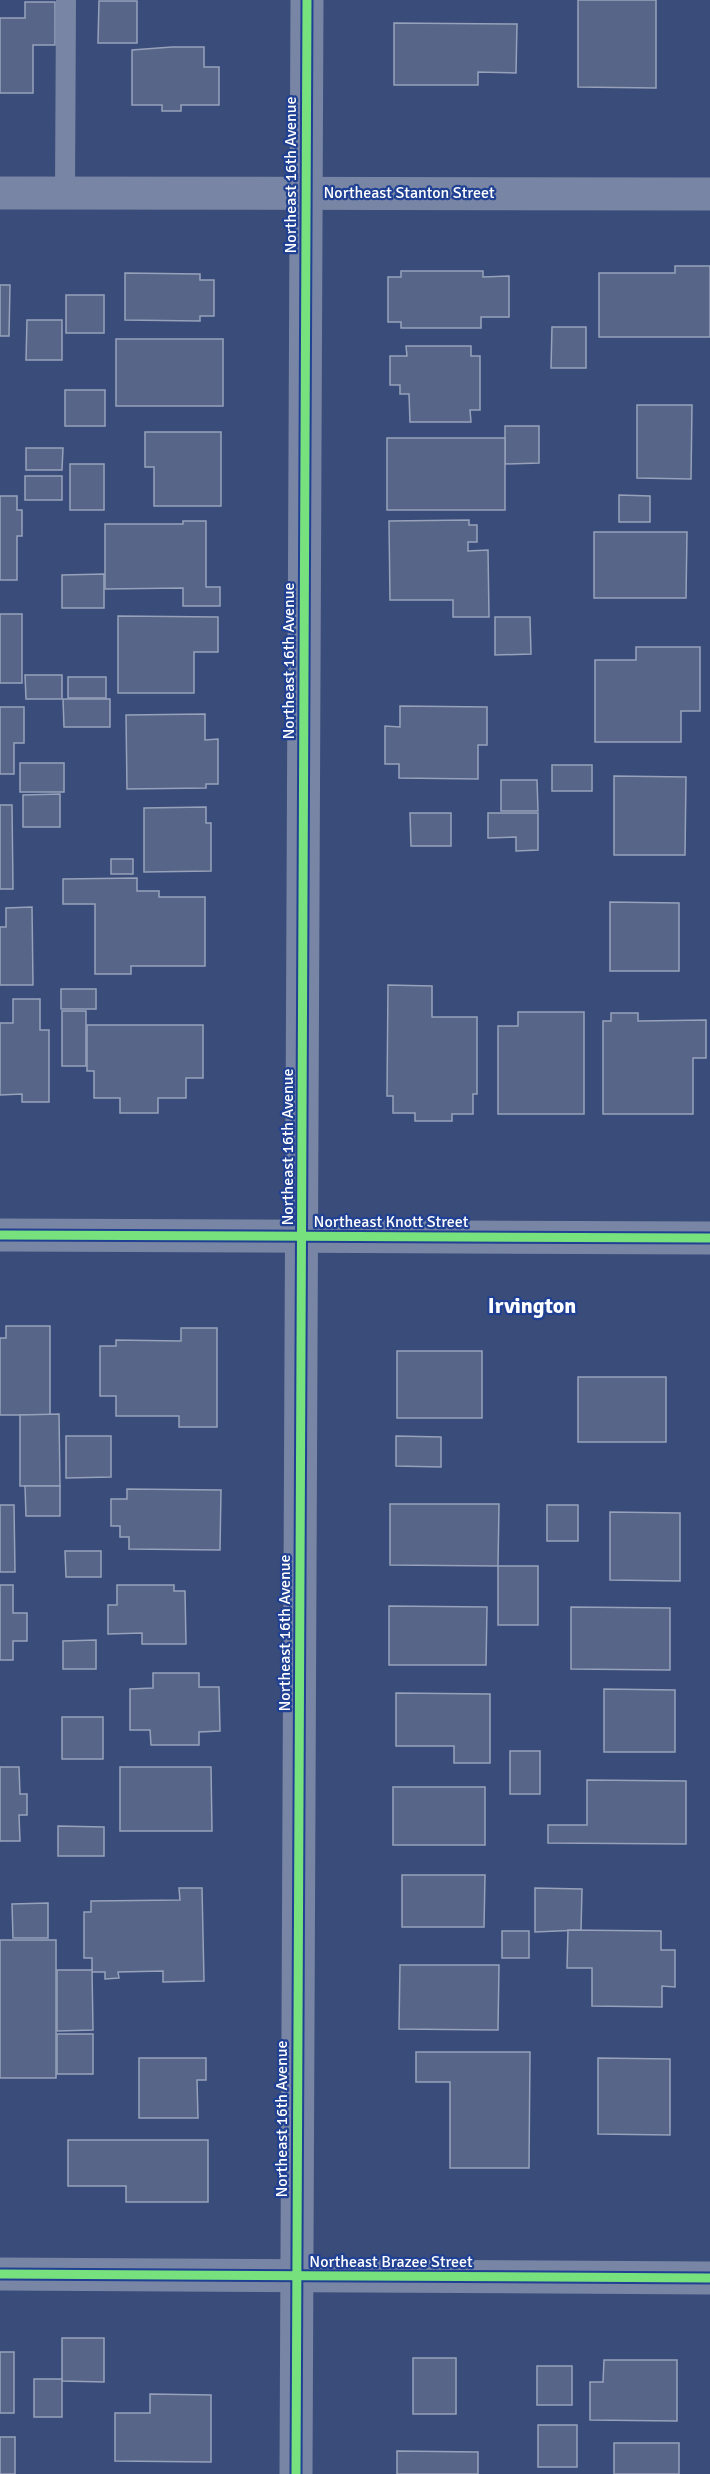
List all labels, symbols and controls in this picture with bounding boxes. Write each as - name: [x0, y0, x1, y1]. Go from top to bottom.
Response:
- street label: Northeast 16th Avenue: [281, 96, 301, 254]
- street label: Northeast Stanton Street: [324, 183, 495, 203]
- street label: Northeast 16th Avenue: [279, 582, 299, 740]
- street label: Northeast 16th Avenue: [278, 1068, 298, 1226]
- street label: Northeast Knott Street: [314, 1212, 469, 1232]
- district label: Irvington: [488, 1292, 576, 1319]
- street label: Northeast 16th Avenue: [275, 1554, 295, 1712]
- street label: Northeast 16th Avenue: [272, 2040, 292, 2198]
- street label: Northeast Brazee Street: [309, 2252, 473, 2272]

